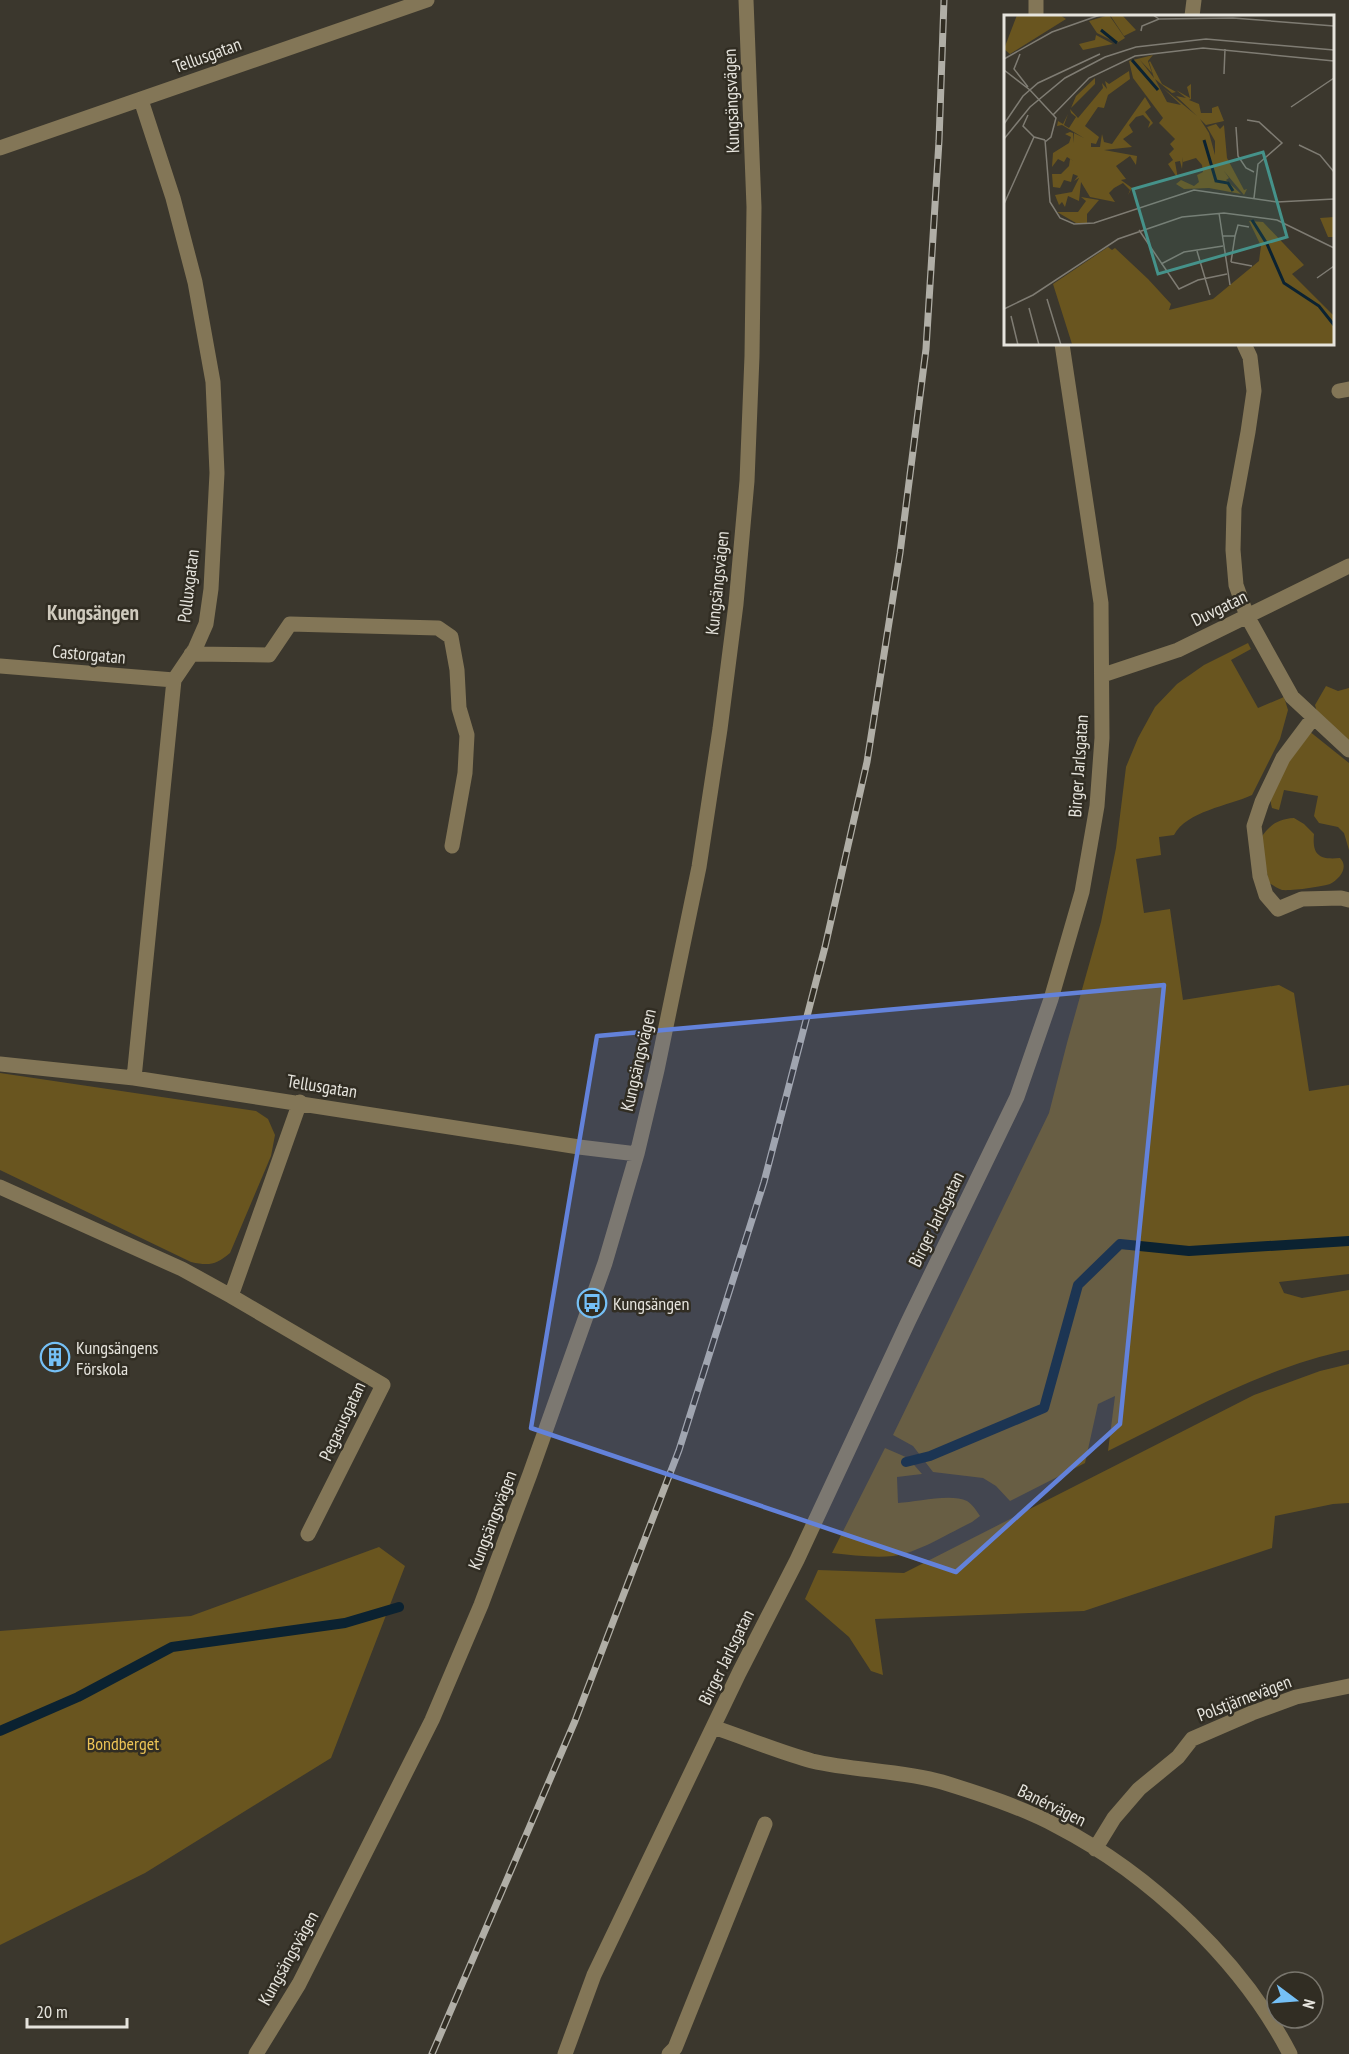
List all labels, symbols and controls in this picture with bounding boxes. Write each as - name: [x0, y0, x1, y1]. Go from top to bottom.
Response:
- inset map: [1004, 15, 1334, 345]
- street label: Tellusgatan: [170, 32, 244, 78]
- street label: Kungsängsvägen: [718, 48, 744, 154]
- street label: Kungsängsvägen: [700, 530, 734, 636]
- street label: Polluxgatan: [172, 548, 204, 624]
- street label: Duvgatan: [1187, 585, 1251, 631]
- district label: Kungsängen: [47, 599, 139, 626]
- street label: Castorgatan: [51, 639, 127, 669]
- street label: Birger Jarlsgatan: [1063, 714, 1093, 818]
- street label: Kungsängsvägen: [615, 1007, 661, 1113]
- street label: Tellusgatan: [285, 1069, 359, 1103]
- street label: Birger Jarlsgatan: [903, 1168, 969, 1270]
- bus stop icon: Kungsängen: [576, 1287, 608, 1319]
- place label: Kungsängen: [613, 1292, 689, 1315]
- place label: Kungsängens Förskola: [76, 1336, 158, 1380]
- building icon: Kungsängens Förskola: [39, 1341, 71, 1373]
- street label: Pegasusgatan: [314, 1378, 370, 1464]
- street label: Kungsängsvägen: [463, 1467, 521, 1573]
- street label: Birger Jarlsgatan: [693, 1606, 759, 1708]
- street label: Polstjärnevägen: [1194, 1670, 1294, 1726]
- park label: Bondberget: [87, 1732, 159, 1755]
- street label: Banérvägen: [1014, 1779, 1090, 1831]
- street label: Kungsängsvägen: [253, 1907, 323, 2009]
- north arrow: [1265, 1970, 1325, 2030]
- scale bar: [27, 1991, 128, 2029]
- text: N: [1299, 1997, 1320, 2011]
- text: 20 m: [36, 2000, 68, 2023]

